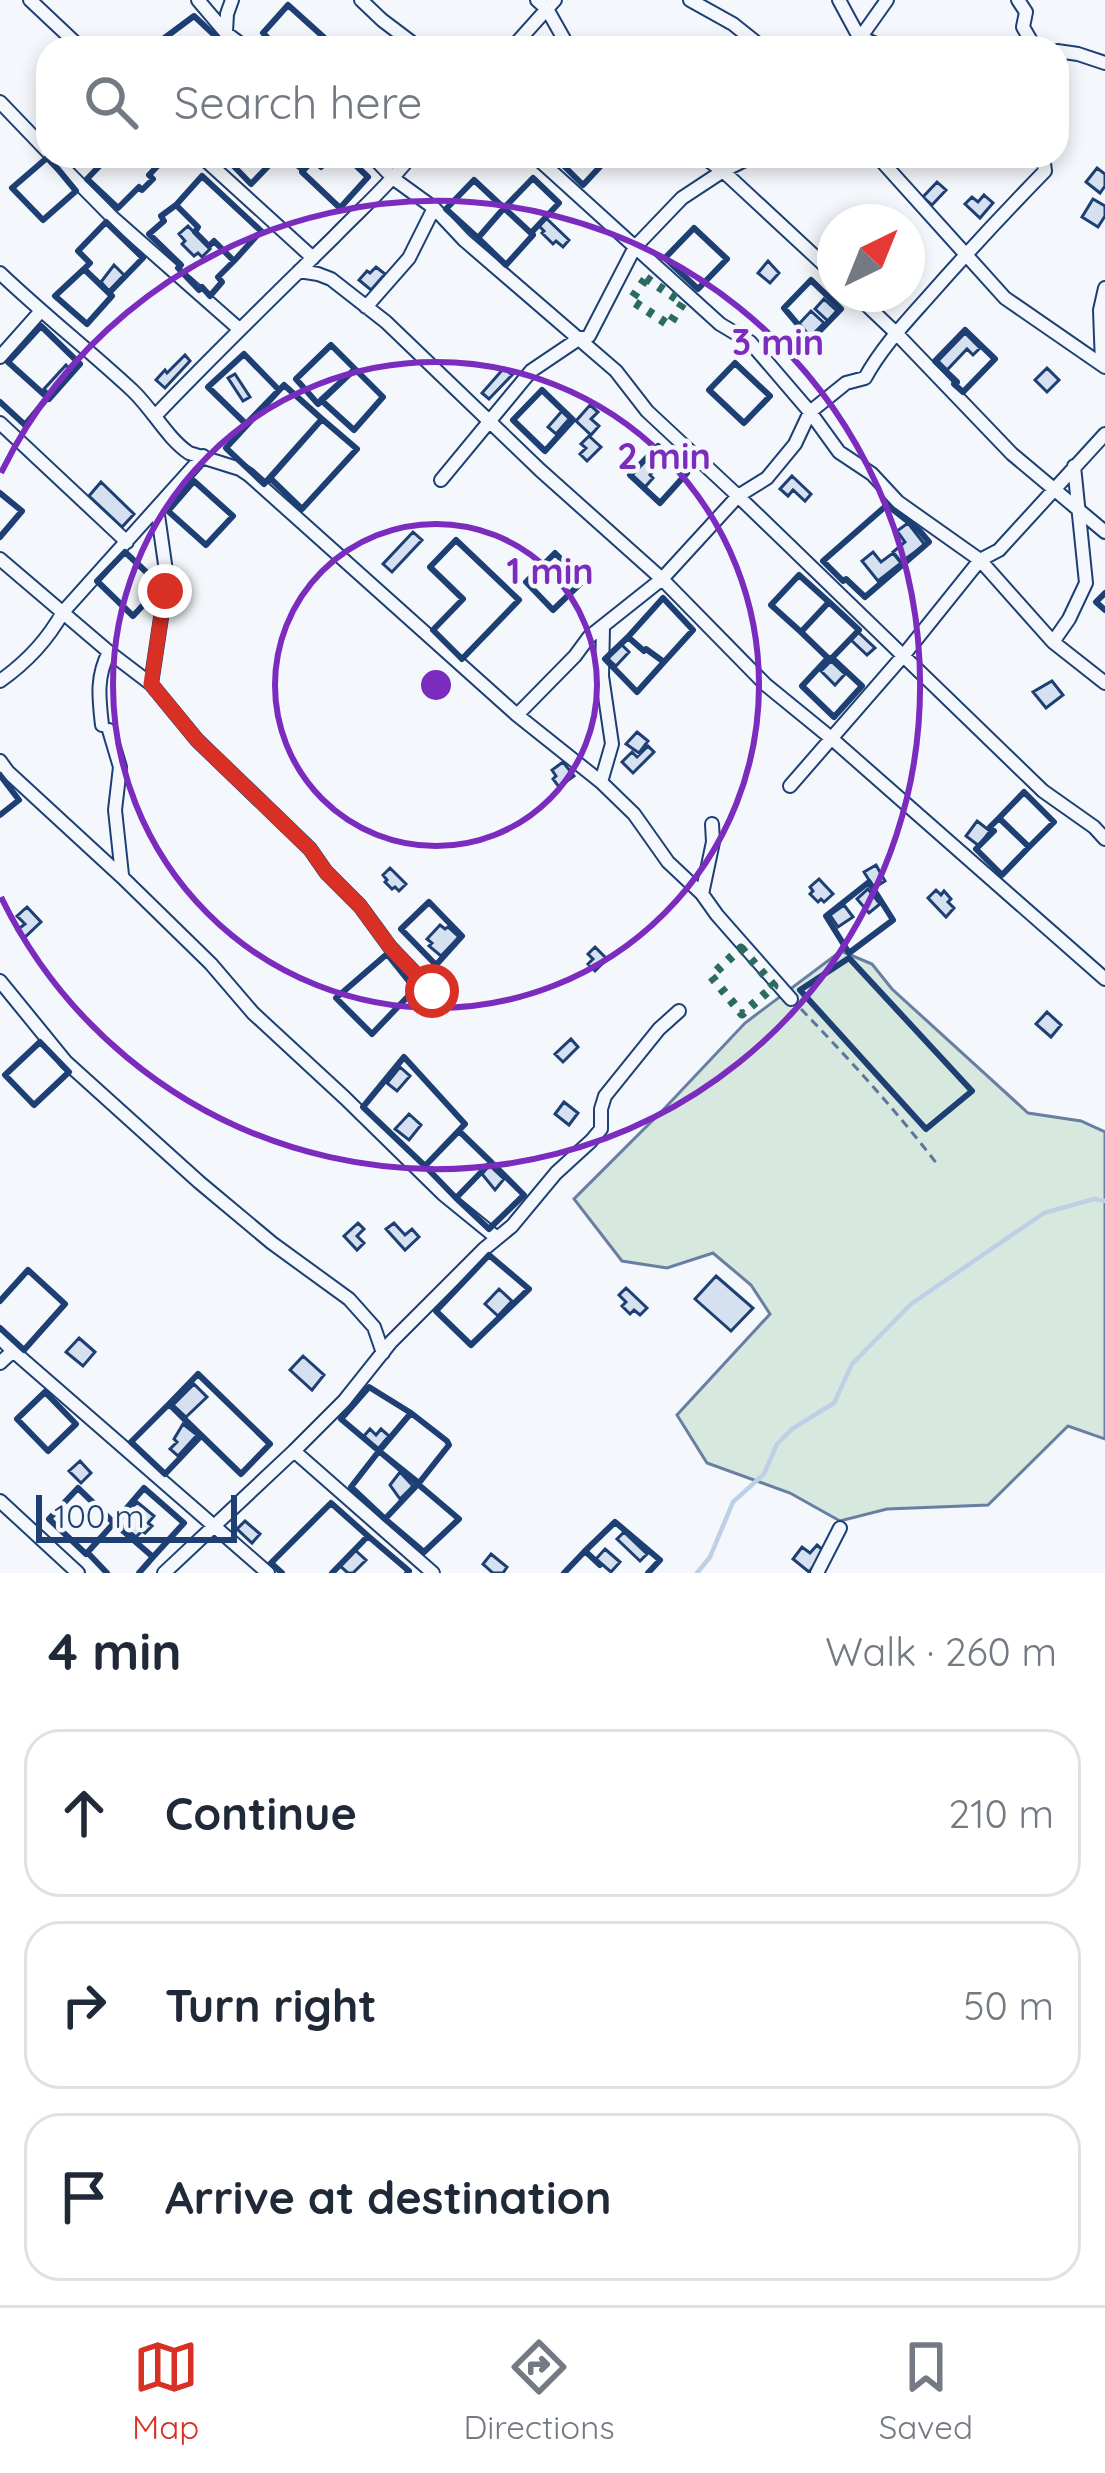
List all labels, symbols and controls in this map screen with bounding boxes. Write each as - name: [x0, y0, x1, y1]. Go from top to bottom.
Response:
- search box: [36, 36, 1069, 168]
- icon: search: [78, 69, 144, 135]
- text: Search here: [174, 74, 422, 130]
- north arrow: [817, 204, 925, 312]
- text: 3 min: [732, 319, 824, 364]
- text: 2 min: [617, 433, 711, 478]
- text: 1 min: [506, 548, 594, 593]
- route end: [138, 564, 192, 618]
- centre of rings: [415, 664, 457, 706]
- route start: [405, 964, 459, 1018]
- scale bar: [36, 1489, 237, 1542]
- text: 100 m: [54, 1495, 145, 1536]
- text: 4 min: [48, 1619, 182, 1683]
- text: Walk · 260 m: [825, 1627, 1057, 1676]
- icon: ahead: [51, 1780, 117, 1846]
- text: Continue: [165, 1785, 357, 1841]
- text: 210 m: [949, 1789, 1054, 1838]
- icon: right: [51, 1972, 117, 2038]
- text: Turn right: [165, 1977, 377, 2033]
- text: 50 m: [963, 1981, 1054, 2030]
- icon: arrive: [51, 2164, 117, 2230]
- text: Arrive at destination: [165, 2169, 611, 2225]
- tab: Map: [132, 2334, 199, 2447]
- tab: Directions: [463, 2334, 615, 2447]
- tab: Saved: [879, 2334, 973, 2447]

